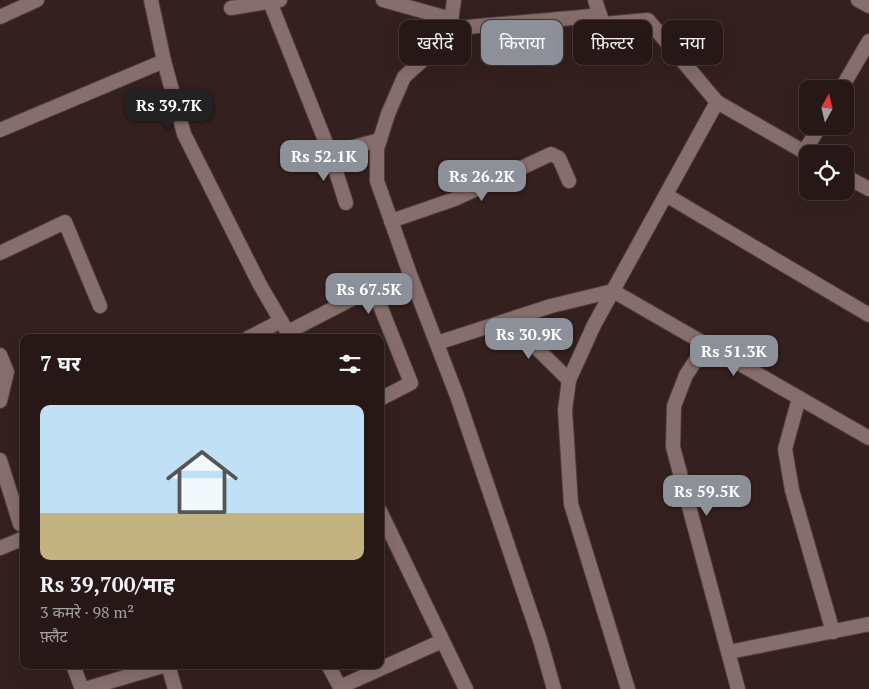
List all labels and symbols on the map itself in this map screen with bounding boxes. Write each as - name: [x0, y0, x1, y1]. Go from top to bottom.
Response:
- north arrow: [799, 80, 854, 135]
- pin: Rs 39.7K: [117, 88, 221, 131]
- pin: Rs 52.1K: [272, 140, 376, 182]
- pin: Rs 26.2K: [430, 160, 534, 202]
- pin: Rs 67.5K: [317, 272, 421, 315]
- pin: Rs 30.9K: [477, 318, 581, 360]
- pin: Rs 51.3K: [682, 334, 786, 377]
- pin: Rs 59.5K: [655, 474, 759, 517]

